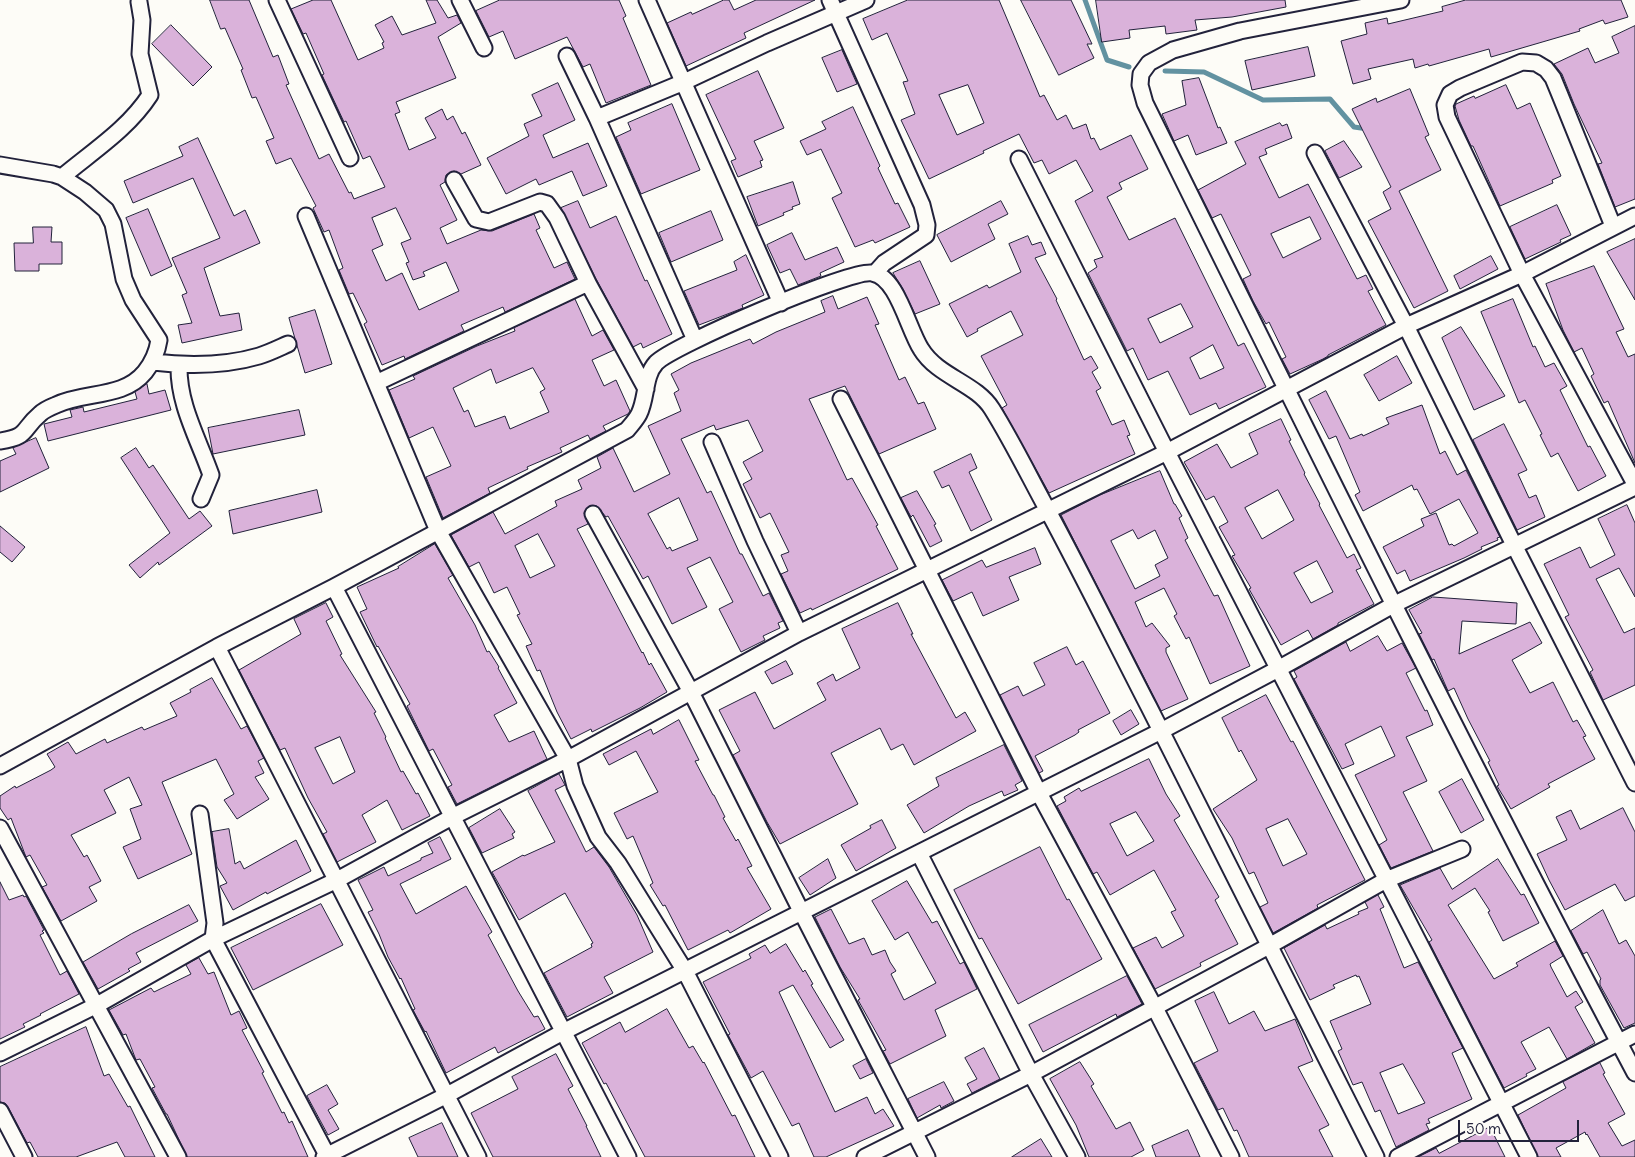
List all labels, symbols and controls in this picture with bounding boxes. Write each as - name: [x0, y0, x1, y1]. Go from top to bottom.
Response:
- scale bar: [1460, 1110, 1581, 1142]
- text: 50 m: [1466, 1119, 1501, 1138]

